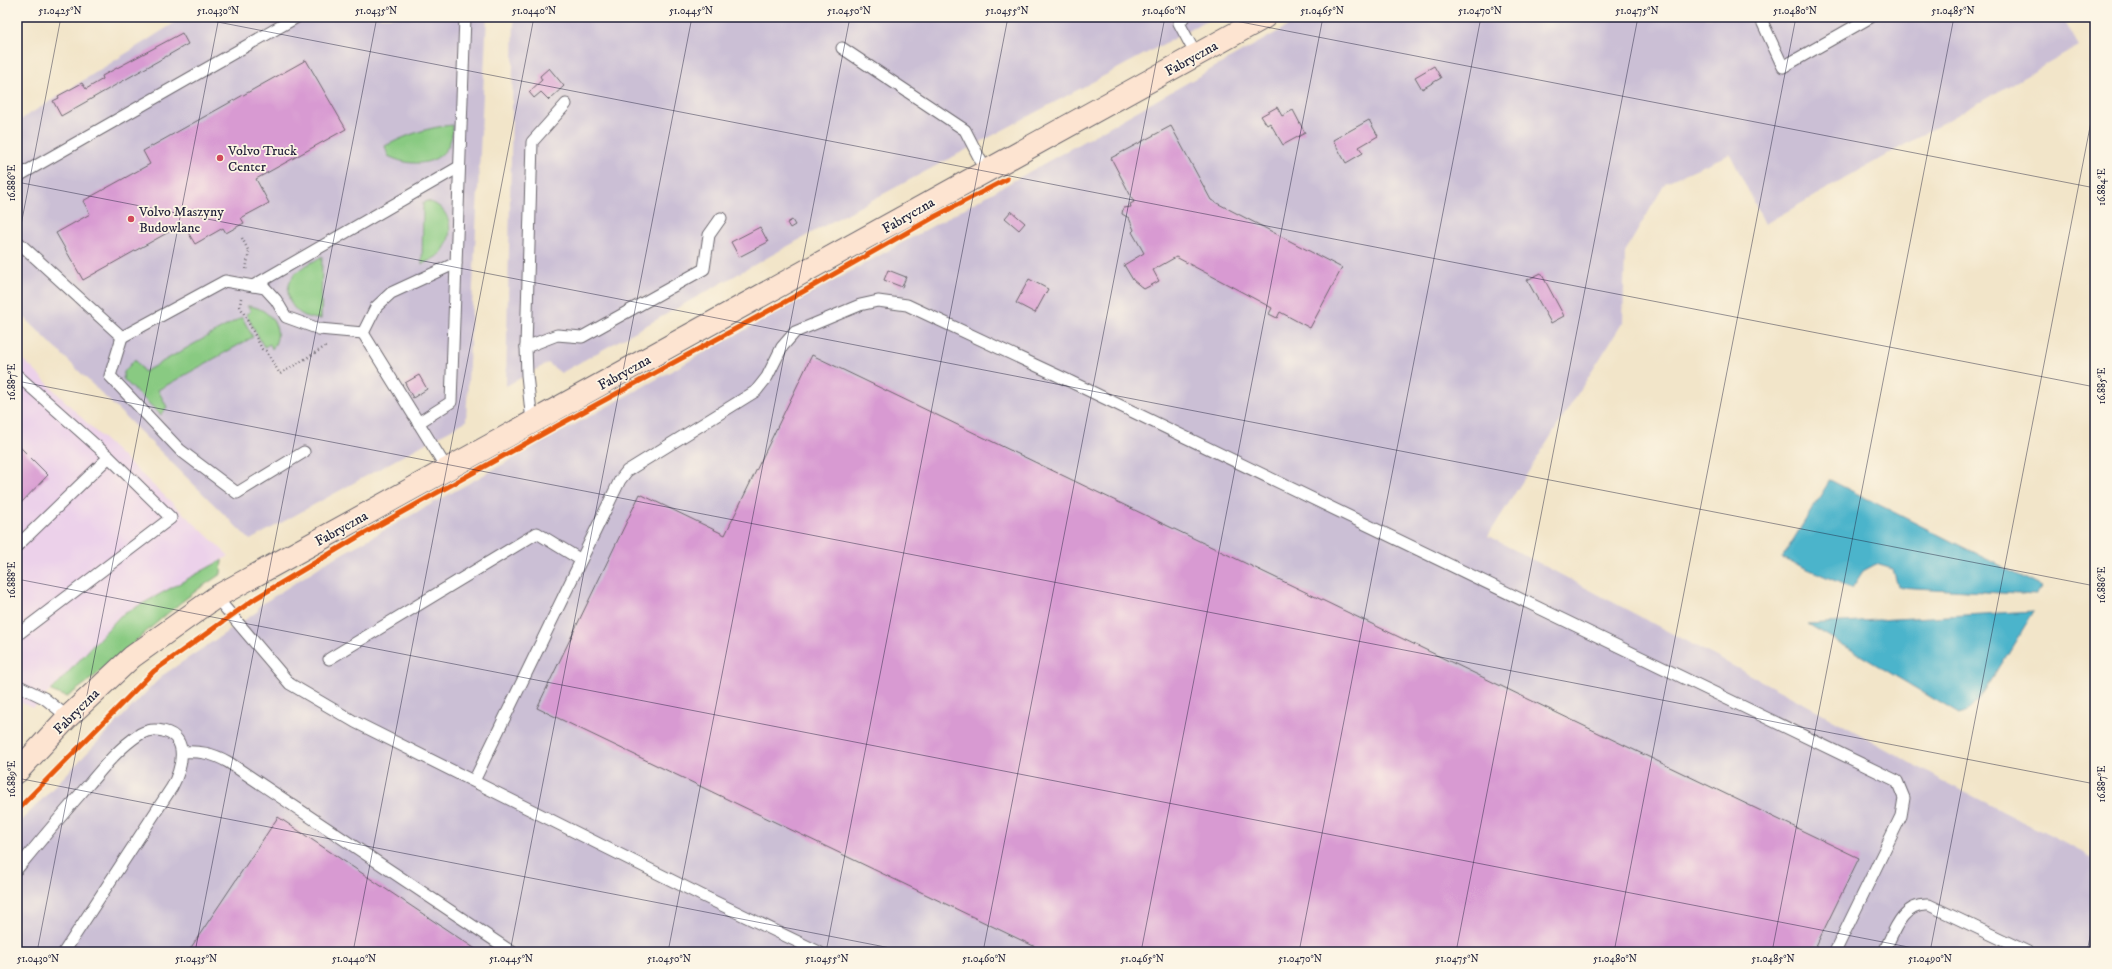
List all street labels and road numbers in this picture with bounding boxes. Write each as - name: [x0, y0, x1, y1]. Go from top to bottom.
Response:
- street label: Fabryczna: [1162, 37, 1221, 81]
- street label: Fabryczna: [879, 194, 938, 238]
- street label: Fabryczna: [595, 351, 654, 395]
- street label: Fabryczna: [312, 507, 371, 551]
- street label: Fabryczna: [50, 685, 104, 738]

